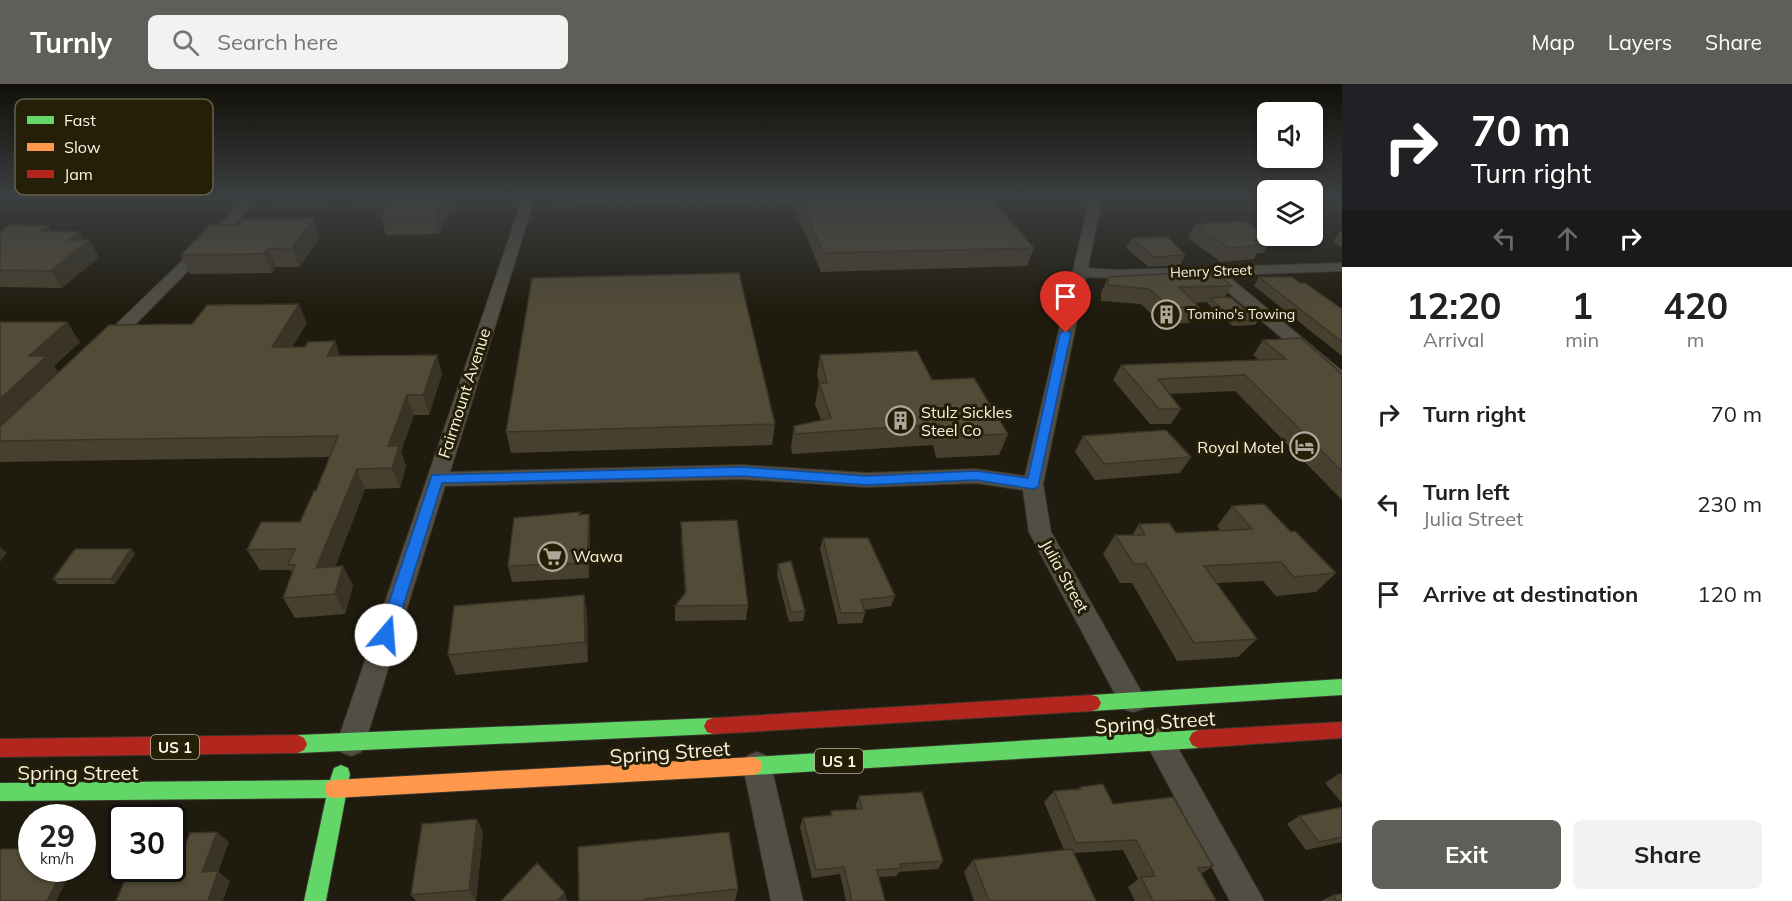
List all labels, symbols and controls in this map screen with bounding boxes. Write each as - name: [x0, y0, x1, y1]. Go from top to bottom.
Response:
- search box: [148, 15, 568, 69]
- text: Turnly: [30, 25, 112, 60]
- icon: search: [169, 26, 202, 59]
- text: Search here: [217, 28, 338, 56]
- text: Map: [1532, 29, 1575, 55]
- text: Layers: [1608, 29, 1672, 55]
- text: Share: [1705, 29, 1762, 55]
- legend: [15, 99, 213, 195]
- map controls: [1257, 102, 1323, 246]
- button: sound: [1257, 102, 1323, 168]
- text: 70 m: [1471, 104, 1571, 157]
- icon: right: [1372, 108, 1450, 186]
- text: Fast: [64, 110, 96, 130]
- text: Slow: [64, 137, 101, 157]
- text: Turn right: [1471, 156, 1591, 190]
- text: Jam: [64, 164, 93, 184]
- button: layers: [1257, 180, 1323, 246]
- icon: left: [1488, 222, 1521, 255]
- icon: ahead: [1551, 222, 1584, 255]
- icon: right: [1614, 222, 1647, 255]
- street label: Henry Street: [1170, 261, 1252, 281]
- pin: [1040, 271, 1091, 333]
- icon: arrive: [1049, 280, 1082, 313]
- text: 12:20: [1406, 283, 1501, 328]
- text: 1: [1571, 283, 1593, 328]
- text: 420: [1663, 283, 1728, 328]
- building icon: Tomino's Towing: [1150, 298, 1182, 330]
- place label: Tomino's Towing: [1187, 305, 1295, 323]
- street label: Fairmount Avenue: [434, 326, 494, 460]
- text: Arrival: [1423, 327, 1484, 352]
- text: min: [1565, 327, 1599, 352]
- text: m: [1687, 327, 1704, 352]
- icon: right: [1372, 398, 1405, 431]
- text: Turn right: [1423, 400, 1526, 428]
- text: 70 m: [1711, 400, 1762, 428]
- place label: Stulz Sickles Steel Co: [921, 402, 1013, 440]
- building icon: Stulz Sickles Steel Co: [884, 405, 916, 437]
- hotel icon: Royal Motel: [1289, 431, 1321, 463]
- place label: Royal Motel: [1197, 437, 1284, 457]
- text: Turn left: [1423, 478, 1510, 506]
- icon: left: [1372, 488, 1405, 521]
- text: 230 m: [1697, 490, 1762, 518]
- text: Julia Street: [1423, 506, 1523, 531]
- street label: Julia Street: [1037, 536, 1093, 616]
- supermarket icon: Wawa: [536, 540, 568, 572]
- place label: Wawa: [573, 546, 623, 566]
- icon: arrive: [1372, 578, 1405, 611]
- text: Arrive at destination: [1423, 580, 1638, 608]
- text: 120 m: [1697, 580, 1762, 608]
- position arrow: [354, 603, 418, 667]
- street label: Spring Street: [1094, 705, 1216, 739]
- road number: US 1: [151, 735, 199, 759]
- street label: Spring Street: [609, 735, 731, 769]
- road number: US 1: [815, 749, 863, 773]
- street label: Spring Street: [18, 760, 138, 785]
- speed limit sign: 30: [108, 804, 186, 882]
- text: 29: [39, 817, 75, 855]
- button: Exit: [1372, 820, 1561, 889]
- button: Share: [1573, 820, 1762, 889]
- text: km/h: [40, 849, 74, 868]

